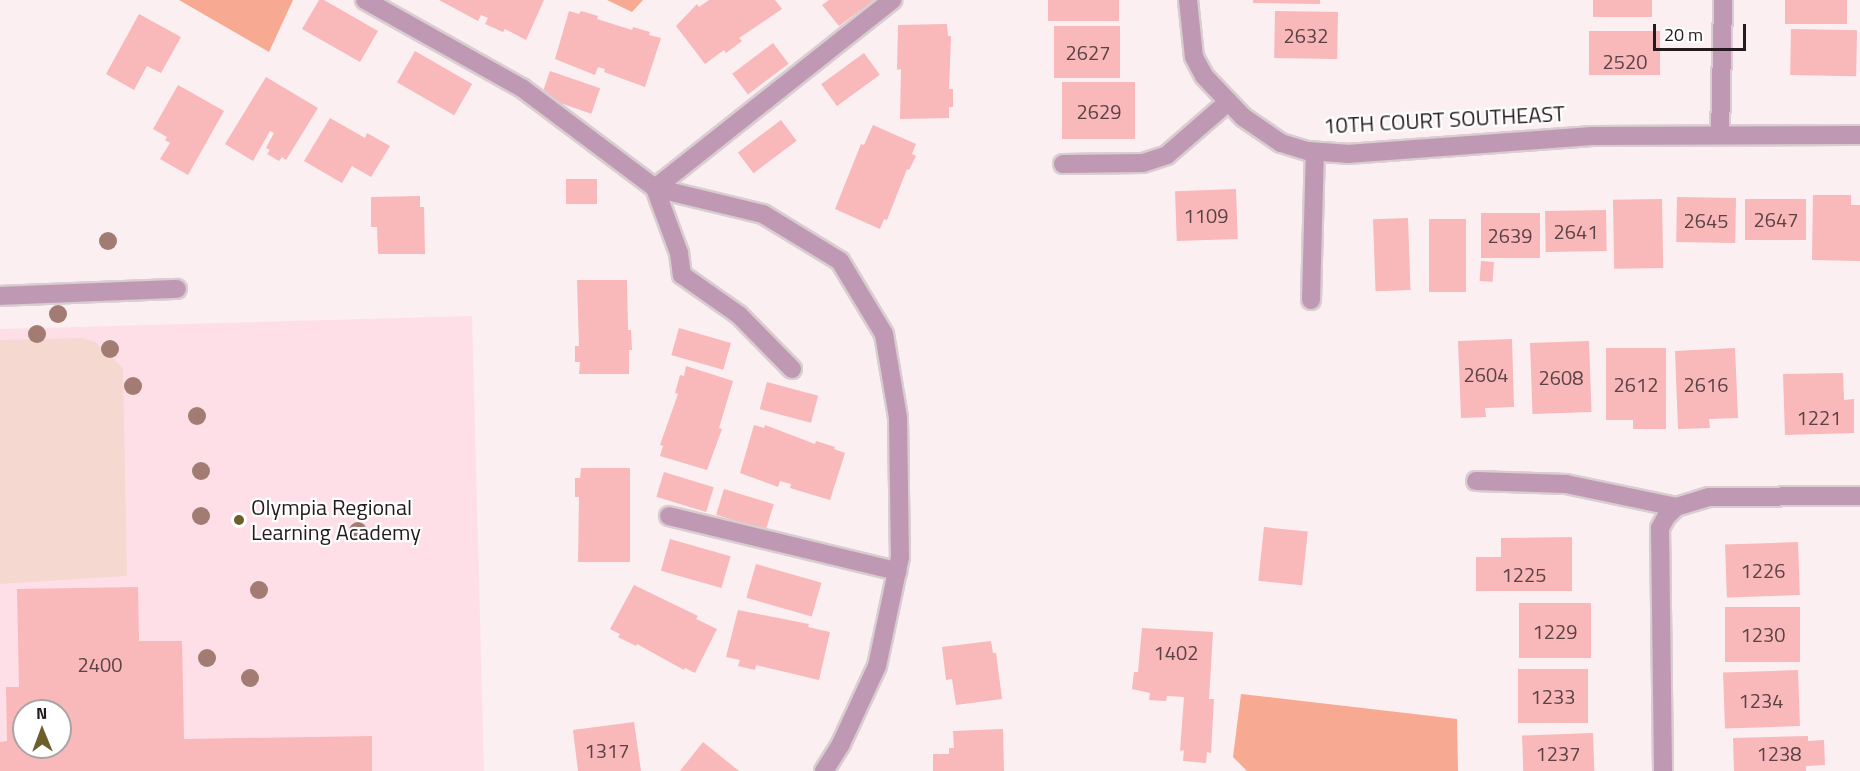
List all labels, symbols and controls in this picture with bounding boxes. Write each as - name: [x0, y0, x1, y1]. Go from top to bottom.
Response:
- scale bar: [1656, 12, 1749, 50]
- text: 20 m: [1664, 21, 1703, 48]
- house number: 2632: [1284, 23, 1328, 47]
- house number: 2627: [1066, 40, 1110, 64]
- house number: 2520: [1603, 49, 1647, 73]
- house number: 2629: [1077, 99, 1121, 123]
- street label: 10TH COURT SOUTHEAST: [1323, 100, 1565, 140]
- house number: 1109: [1184, 203, 1228, 227]
- house number: 2647: [1754, 207, 1798, 231]
- house number: 2645: [1684, 208, 1728, 232]
- house number: 2641: [1554, 219, 1598, 243]
- house number: 2639: [1488, 223, 1532, 247]
- house number: 2604: [1464, 362, 1508, 386]
- house number: 2608: [1539, 365, 1583, 389]
- house number: 2612: [1614, 372, 1658, 396]
- house number: 2616: [1684, 372, 1728, 396]
- house number: 1221: [1797, 405, 1841, 429]
- place label: Olympia Regional Learning Academy: [251, 494, 421, 546]
- marker: Olympia Regional Learning Academy: [232, 513, 246, 527]
- house number: 1226: [1741, 558, 1785, 582]
- house number: 1225: [1502, 562, 1546, 586]
- house number: 1229: [1533, 619, 1577, 643]
- house number: 1230: [1741, 622, 1785, 646]
- house number: 1402: [1154, 640, 1198, 664]
- house number: 2400: [78, 652, 122, 676]
- house number: 1233: [1531, 684, 1575, 708]
- house number: 1234: [1739, 688, 1783, 712]
- north arrow: [12, 699, 72, 759]
- text: N: [36, 701, 47, 725]
- house number: 1317: [585, 738, 629, 762]
- house number: 1237: [1536, 741, 1580, 765]
- house number: 1238: [1757, 741, 1801, 765]

